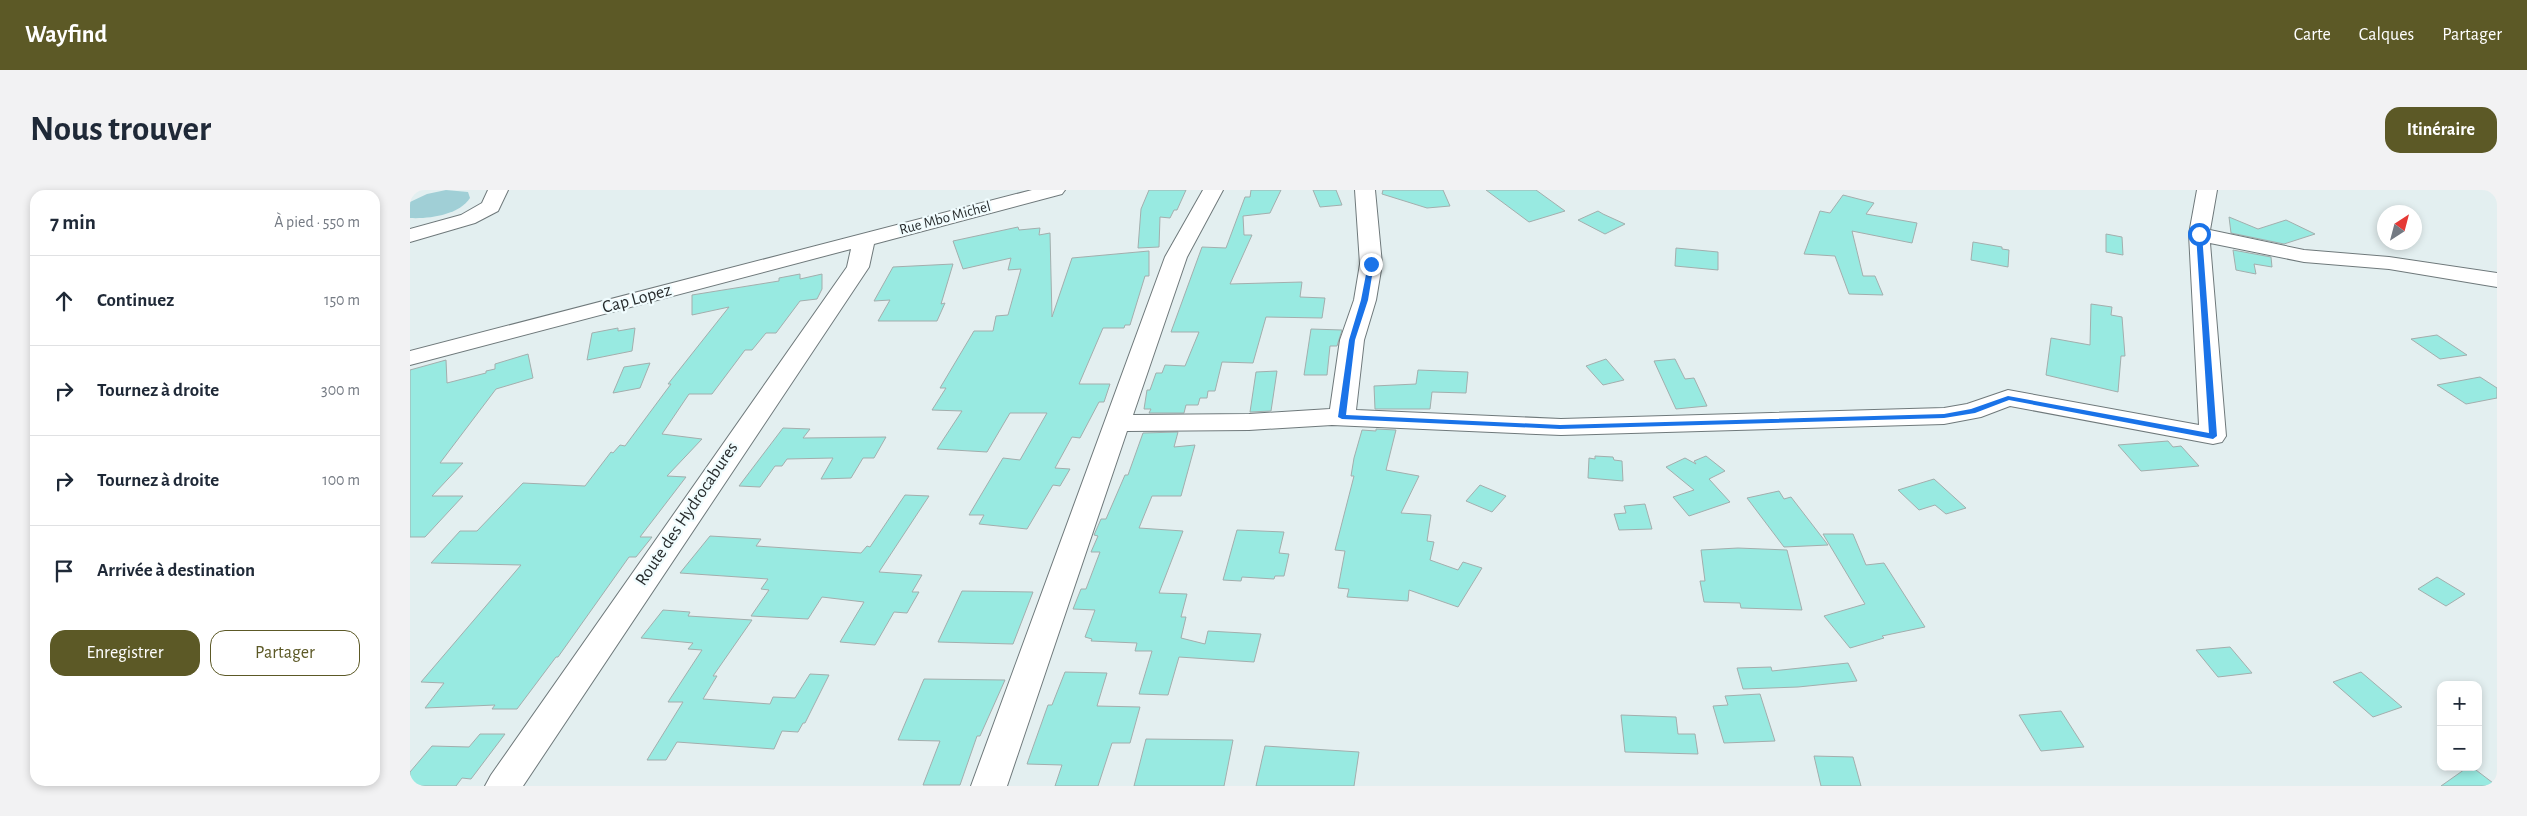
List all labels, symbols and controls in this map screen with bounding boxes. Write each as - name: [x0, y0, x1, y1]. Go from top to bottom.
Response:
- text: Wayfind: [25, 23, 107, 47]
- text: Carte: [2294, 26, 2331, 44]
- text: Calques: [2359, 26, 2414, 44]
- text: Partager: [2442, 26, 2502, 44]
- button: Itinéraire: [2385, 107, 2497, 153]
- text: Nous trouver: [30, 112, 211, 147]
- street label: Rue Mbo Michel: [898, 199, 992, 237]
- north arrow: [2377, 205, 2422, 250]
- text: 7 min: [50, 212, 96, 233]
- text: À pied · 550 m: [274, 214, 360, 230]
- route start: [2188, 223, 2211, 246]
- route end: [1360, 253, 1383, 276]
- street label: Cap Lopez: [600, 281, 674, 317]
- icon: ahead: [50, 287, 78, 315]
- text: Continuez: [97, 291, 174, 310]
- text: 150 m: [324, 292, 360, 308]
- icon: right: [50, 377, 78, 405]
- text: Tournez à droite: [97, 381, 219, 400]
- text: 300 m: [321, 382, 360, 398]
- street label: Route des Hydrocabures: [632, 439, 742, 589]
- icon: right: [50, 467, 78, 495]
- text: Tournez à droite: [97, 471, 219, 490]
- text: 100 m: [322, 472, 360, 488]
- icon: arrive: [50, 557, 78, 585]
- text: Arrivée à destination: [97, 561, 255, 580]
- button: Enregistrer: [50, 630, 200, 676]
- button: Partager: [210, 630, 360, 676]
- map controls: [2437, 681, 2482, 771]
- button: +: [2437, 681, 2482, 726]
- button: −: [2437, 726, 2482, 771]

